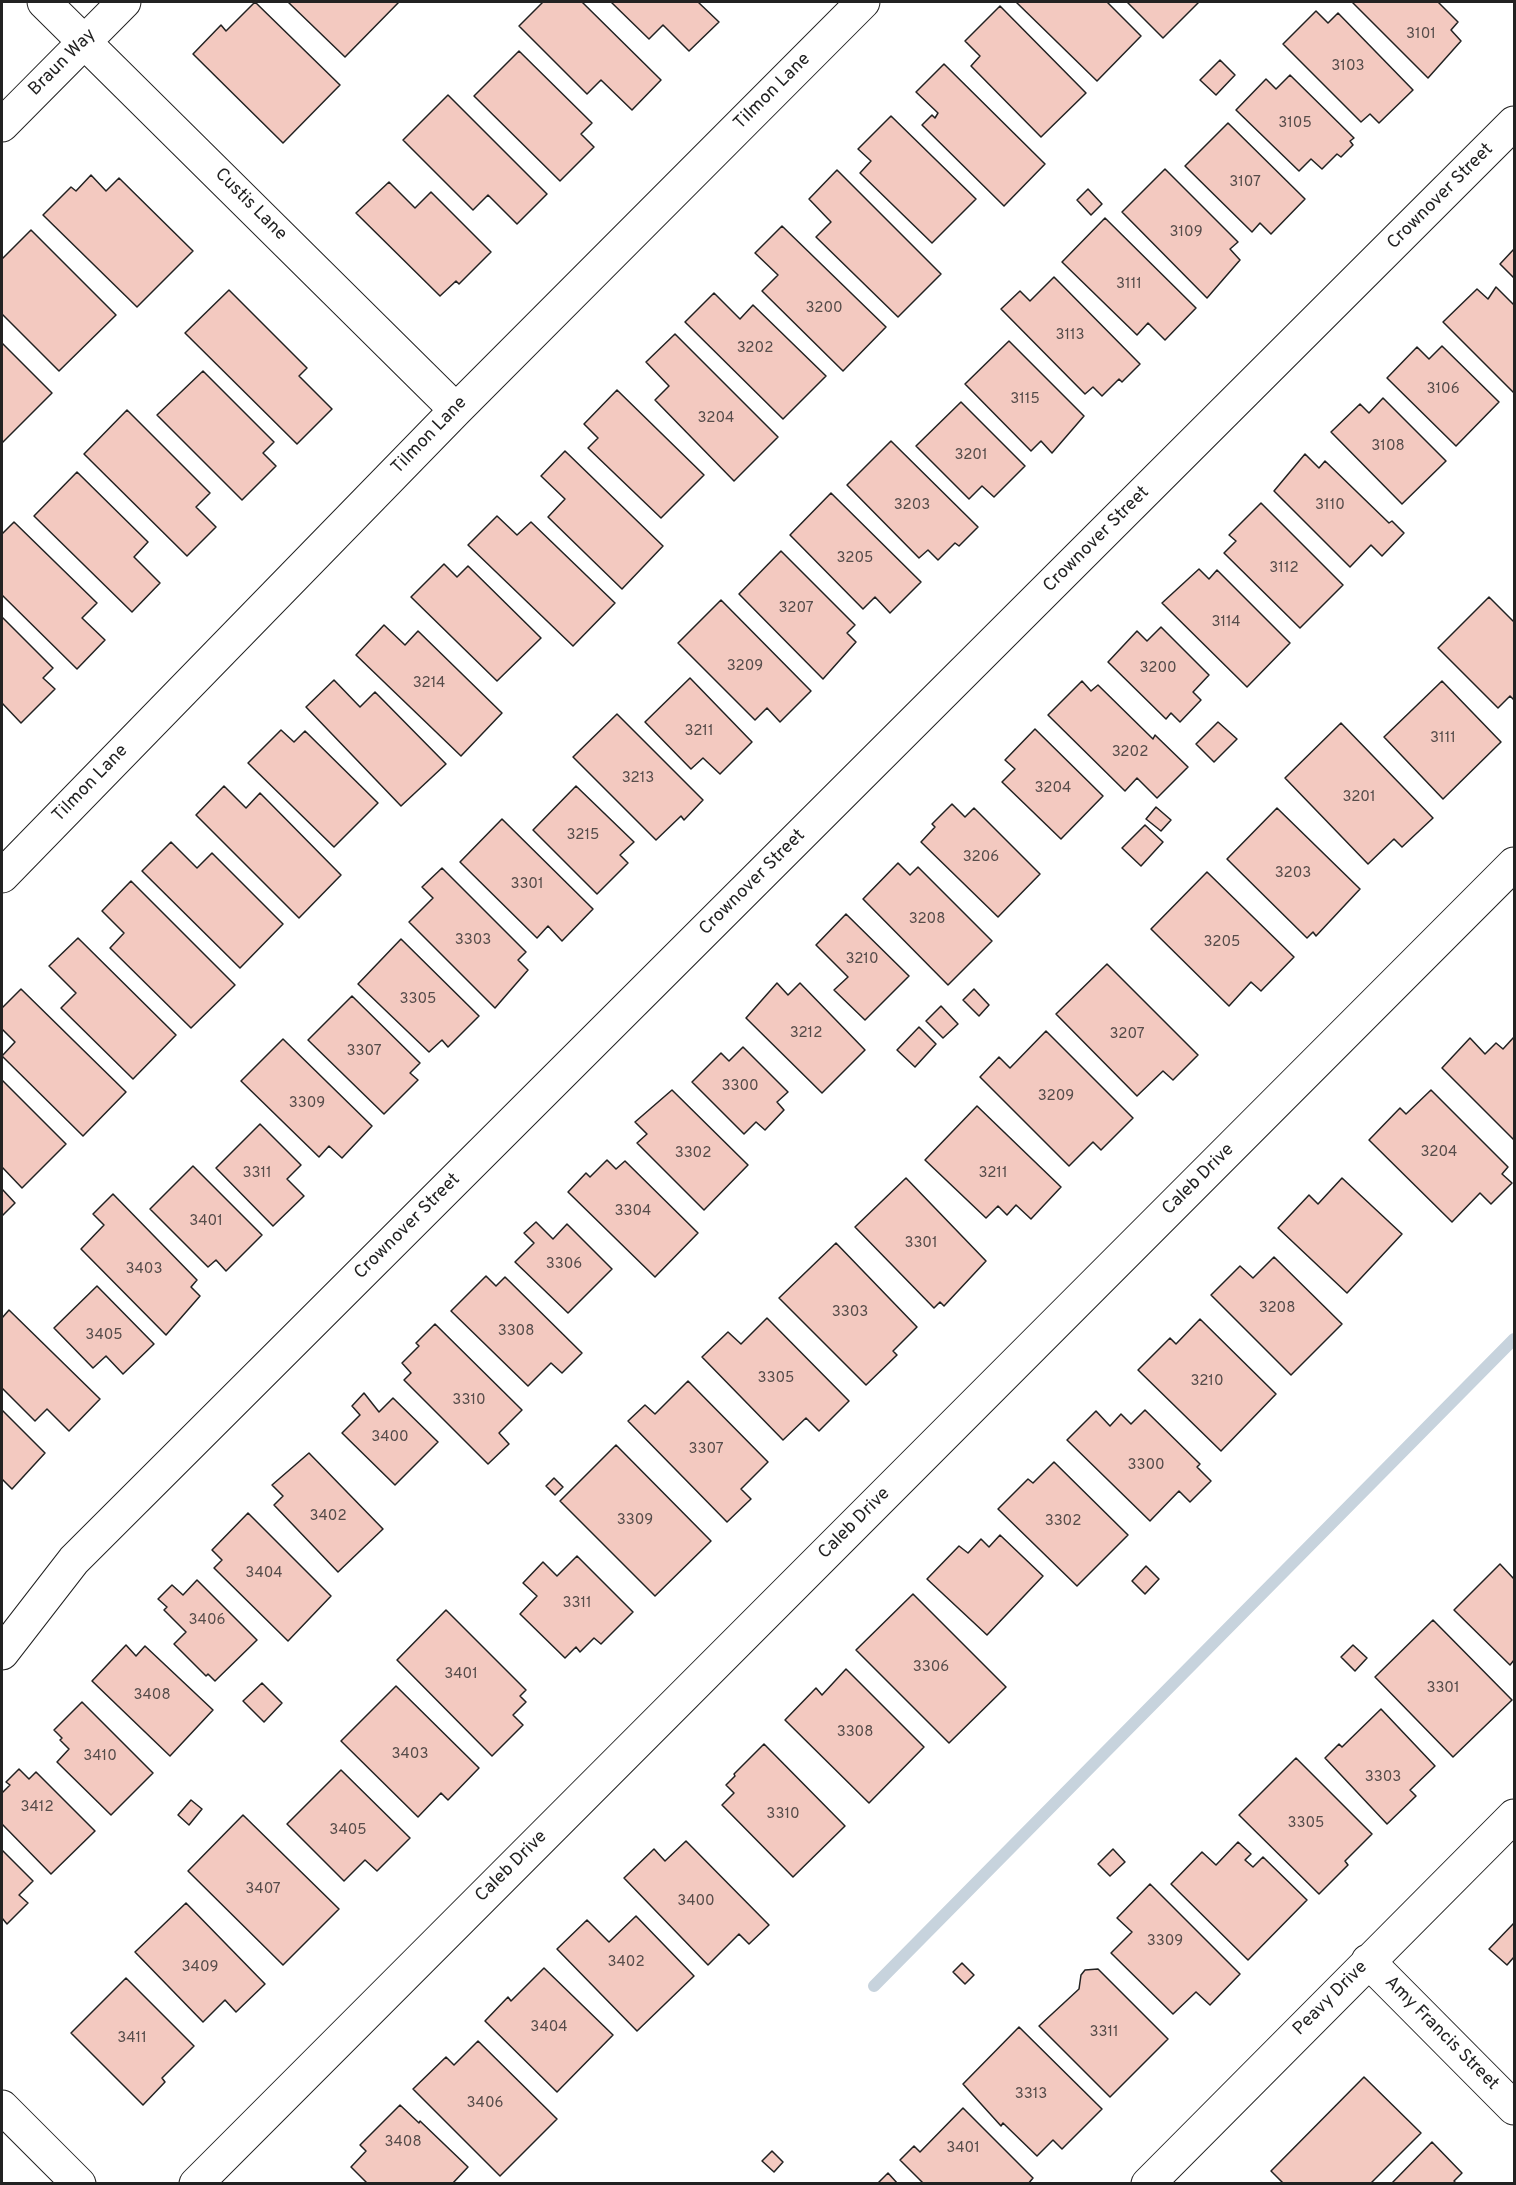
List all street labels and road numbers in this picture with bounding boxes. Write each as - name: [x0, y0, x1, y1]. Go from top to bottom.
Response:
- street label: Braun Way: [25, 25, 101, 101]
- street label: Tilmon Lane: [730, 49, 816, 135]
- street label: Crownover Street: [1383, 139, 1499, 255]
- street label: Custis Lane: [209, 164, 291, 246]
- street label: Tilmon Lane: [388, 393, 472, 479]
- street label: Crownover Street: [1039, 482, 1155, 598]
- street label: Tilmon Lane: [49, 741, 133, 827]
- street label: Crownover Street: [695, 825, 811, 941]
- street label: Caleb Drive: [1159, 1140, 1239, 1220]
- street label: Crownover Street: [350, 1169, 466, 1285]
- street label: Caleb Drive: [815, 1484, 895, 1564]
- street label: Caleb Drive: [472, 1827, 552, 1907]
- street label: Peavy Drive: [1289, 1957, 1373, 2041]
- street label: Amy Francis Street: [1379, 1972, 1503, 2096]

